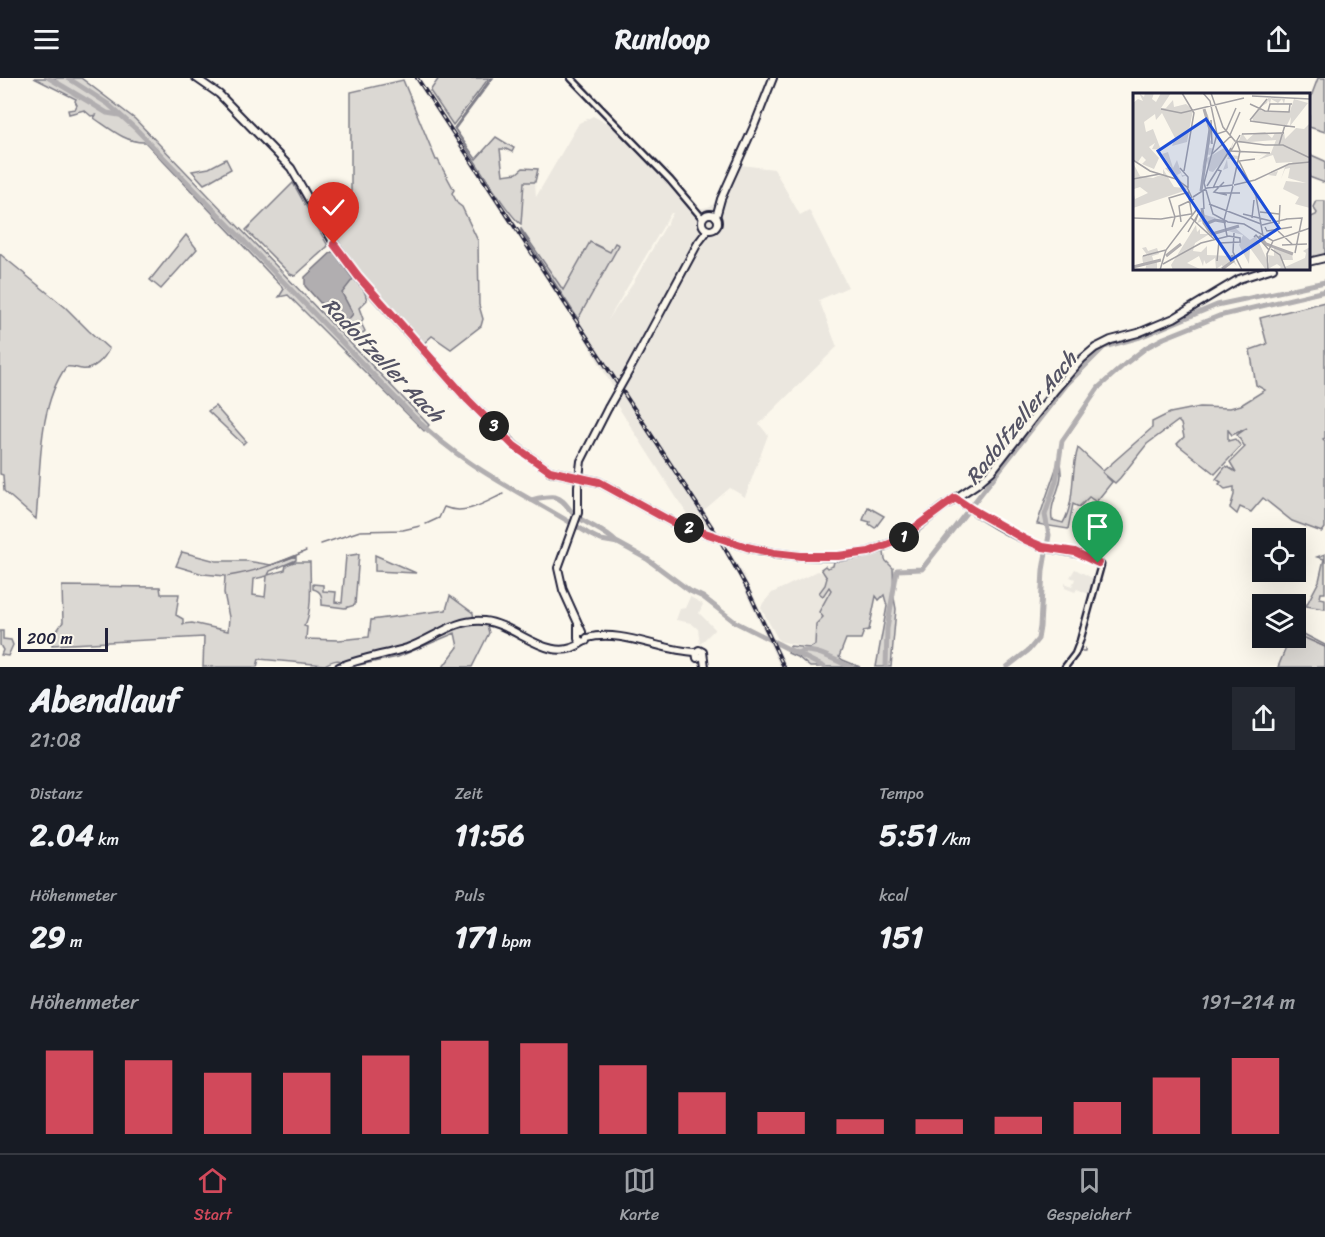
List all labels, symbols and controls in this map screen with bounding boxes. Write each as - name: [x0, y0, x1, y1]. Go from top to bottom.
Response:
- text: Runloop: [615, 15, 710, 63]
- icon: menu: [30, 23, 63, 56]
- icon: share: [1262, 23, 1295, 56]
- inset map: [1133, 93, 1310, 270]
- pin: [308, 182, 359, 244]
- icon: check: [317, 191, 350, 224]
- water label: Radolfzeller Aach: [313, 288, 455, 433]
- water label: Radolfzeller Aach: [955, 341, 1088, 493]
- pin: 3: [479, 411, 509, 441]
- text: 3: [490, 411, 498, 440]
- pin: [1072, 501, 1123, 563]
- icon: arrive: [1081, 510, 1114, 543]
- pin: 2: [674, 513, 704, 543]
- text: 2: [684, 513, 694, 542]
- pin: 1: [889, 522, 919, 552]
- text: 1: [901, 522, 907, 551]
- map controls: [1252, 528, 1306, 648]
- button: locate: [1252, 528, 1306, 582]
- button: layers: [1252, 594, 1306, 648]
- text: 200 m: [27, 624, 73, 653]
- scale bar: [18, 625, 108, 652]
- text: Abendlauf: [30, 671, 180, 729]
- button: share: [1232, 687, 1295, 750]
- text: 21:08: [30, 723, 81, 758]
- text: Distanz: [30, 779, 83, 808]
- text: Zeit: [455, 779, 483, 808]
- text: Tempo: [879, 779, 924, 808]
- text: 2.04: [30, 808, 94, 862]
- text: 11:56: [455, 808, 525, 862]
- text: 5:51: [879, 808, 938, 862]
- text: km: [94, 825, 119, 854]
- text: /km: [938, 825, 971, 854]
- text: Höhenmeter: [30, 881, 116, 910]
- text: Puls: [455, 881, 485, 910]
- text: kcal: [879, 881, 908, 910]
- text: 29: [30, 910, 66, 964]
- text: 171: [455, 910, 498, 964]
- text: 151: [879, 910, 923, 964]
- text: m: [66, 927, 82, 956]
- text: bpm: [498, 927, 531, 956]
- text: Höhenmeter: [30, 985, 138, 1020]
- text: 191–214 m: [1201, 985, 1295, 1020]
- tab: Start: [194, 1164, 232, 1229]
- tab: Karte: [620, 1164, 659, 1229]
- tab: Gespeichert: [1047, 1164, 1131, 1229]

